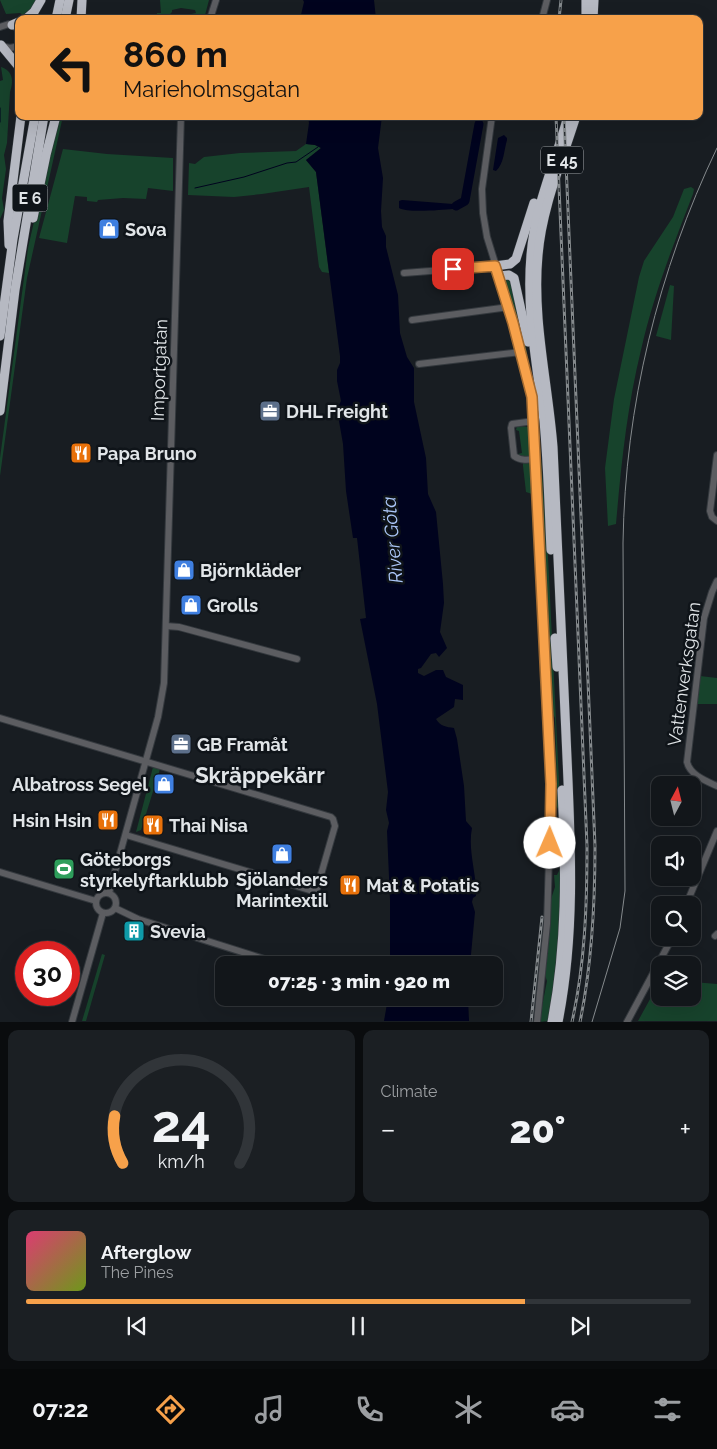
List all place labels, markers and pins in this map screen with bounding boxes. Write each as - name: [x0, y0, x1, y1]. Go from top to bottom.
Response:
- shop icon: Sova: [97, 217, 121, 241]
- place label: Sova: [125, 219, 167, 240]
- pin: [432, 248, 474, 290]
- office icon: DHL Freight: [258, 399, 282, 423]
- place label: DHL Freight: [286, 401, 388, 422]
- restaurant icon: Papa Bruno: [69, 441, 93, 465]
- place label: Papa Bruno: [97, 443, 197, 464]
- shop icon: Björnkläder: [172, 558, 196, 582]
- place label: Björnkläder: [200, 560, 301, 581]
- shop icon: Grolls: [179, 593, 203, 617]
- place label: Grolls: [207, 595, 258, 616]
- office icon: GB Framåt: [169, 732, 193, 756]
- place label: GB Framåt: [197, 734, 288, 755]
- shop icon: Albatross Segel: [152, 772, 176, 796]
- place label: Albatross Segel: [12, 774, 148, 795]
- restaurant icon: Hsin Hsin: [96, 808, 120, 832]
- place label: Hsin Hsin: [12, 810, 92, 831]
- restaurant icon: Thai Nisa: [141, 813, 165, 837]
- place label: Thai Nisa: [169, 815, 248, 836]
- shop icon: Sjölanders Marintextil: [270, 842, 294, 866]
- place label: Göteborgs styrkelyftarklubb: [80, 849, 229, 891]
- sports icon: Göteborgs styrkelyftarklubb: [52, 857, 76, 881]
- place label: Sjölanders Marintextil: [236, 869, 328, 911]
- restaurant icon: Mat & Potatis: [338, 873, 362, 897]
- place label: Mat & Potatis: [366, 875, 480, 896]
- building icon: Svevia: [122, 919, 146, 943]
- place label: Svevia: [150, 921, 206, 942]

